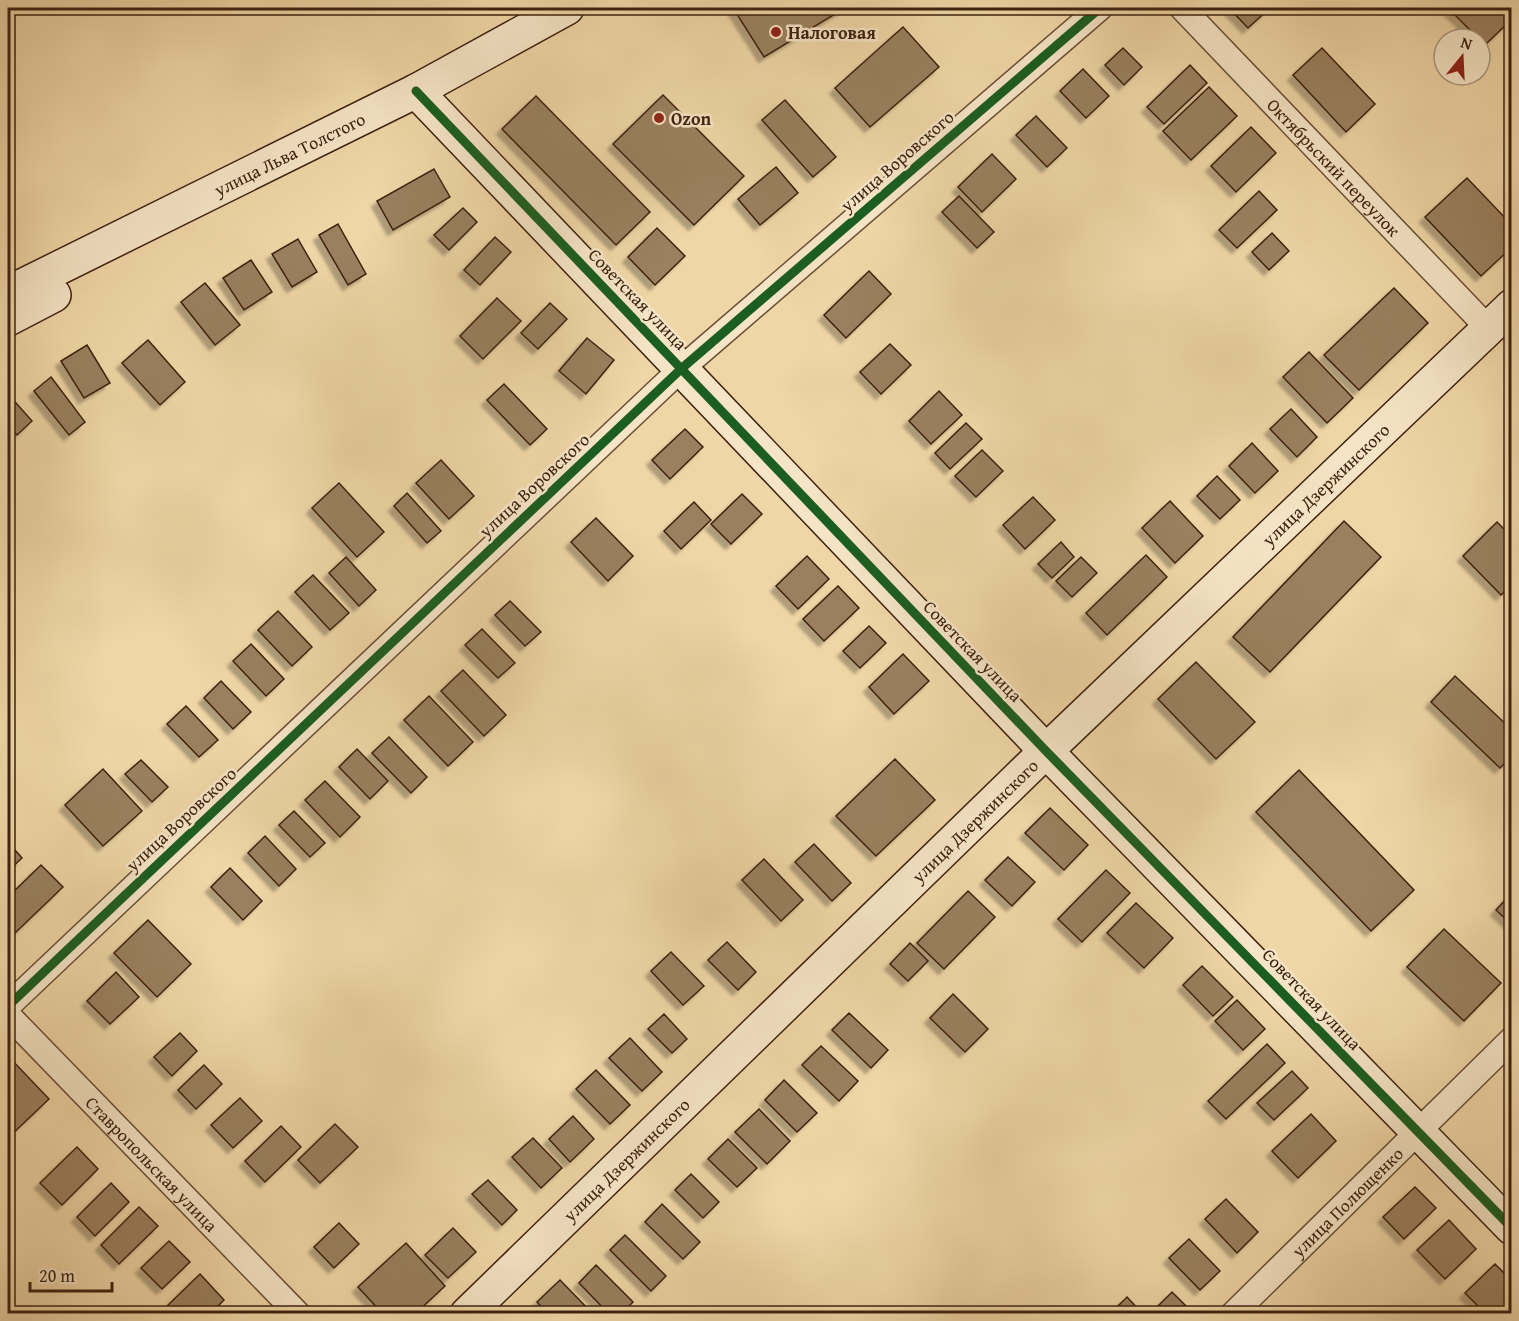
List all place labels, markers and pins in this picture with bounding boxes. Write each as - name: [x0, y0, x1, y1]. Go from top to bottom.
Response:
- place label: Налоговая: [788, 19, 876, 46]
- marker: Налоговая: [769, 25, 783, 39]
- place label: Ozon: [671, 105, 711, 132]
- marker: Ozon: [652, 111, 666, 125]

